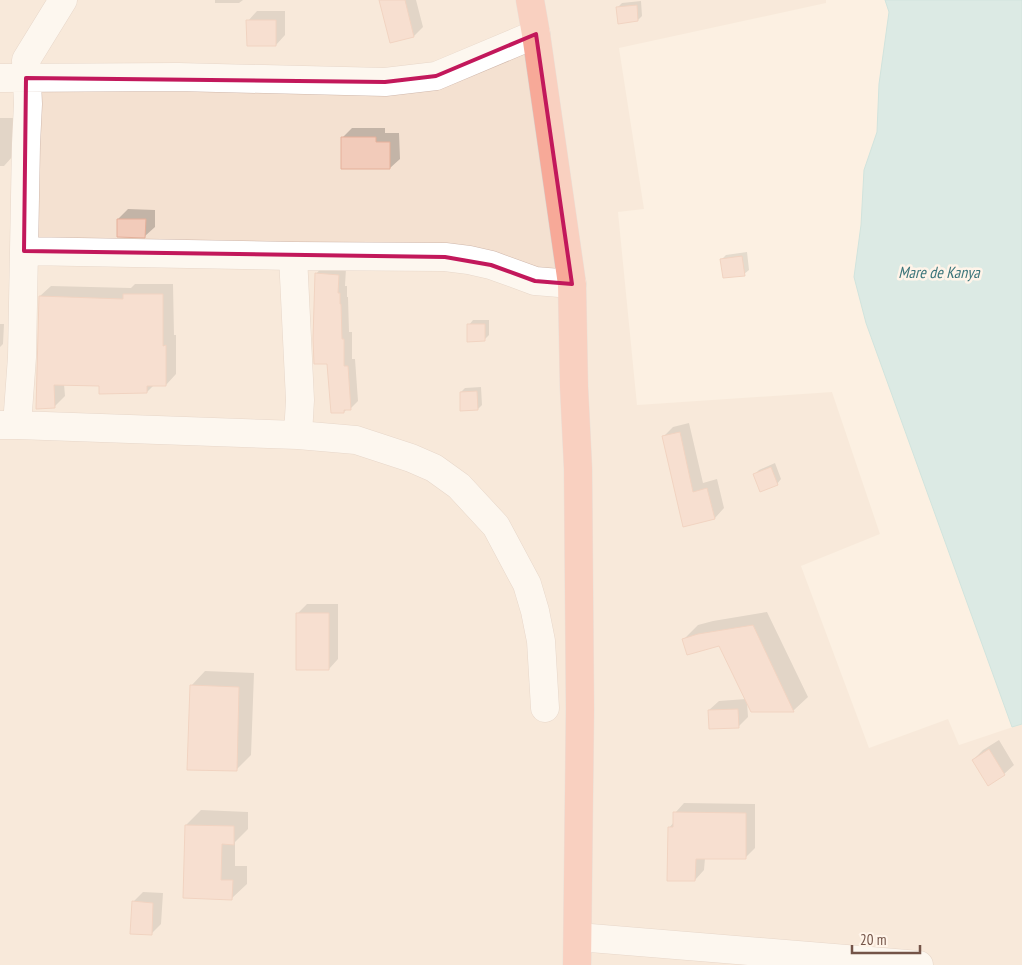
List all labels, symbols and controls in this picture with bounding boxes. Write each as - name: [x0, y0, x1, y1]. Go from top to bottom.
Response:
- water label: Mare de Kanya: [898, 262, 981, 282]
- scale bar: [852, 922, 920, 954]
- text: 20 m: [860, 930, 886, 949]

